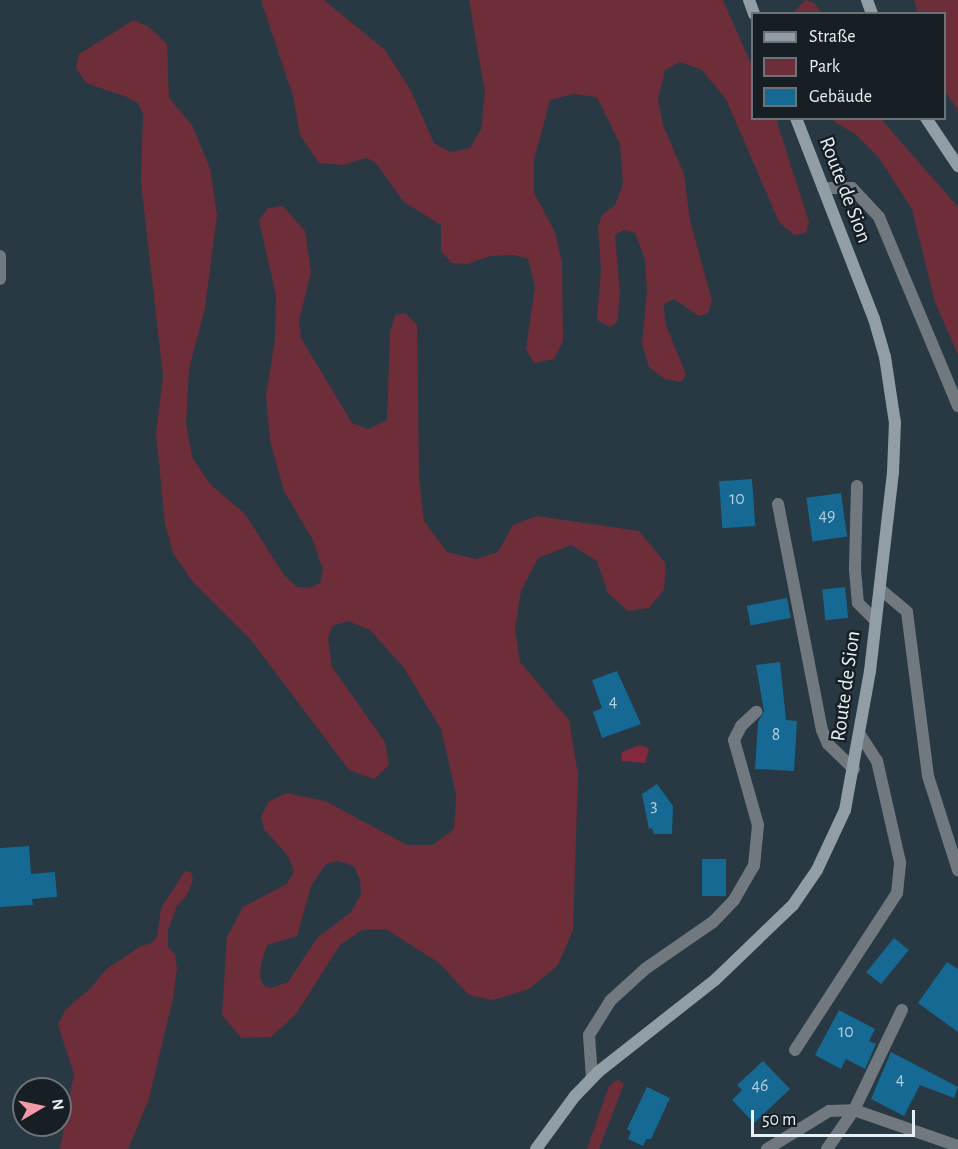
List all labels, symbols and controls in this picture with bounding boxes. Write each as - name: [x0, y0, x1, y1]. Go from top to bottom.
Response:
- legend: [751, 12, 946, 120]
- text: Straße: [809, 28, 855, 46]
- text: Park: [809, 58, 840, 76]
- text: Gebäude: [809, 88, 872, 106]
- street label: Route de Sion: [813, 133, 877, 247]
- house number: 10: [729, 488, 745, 510]
- house number: 49: [818, 505, 836, 527]
- street label: Route de Sion: [826, 629, 866, 743]
- house number: 4: [609, 691, 617, 713]
- house number: 8: [772, 724, 780, 746]
- house number: 3: [650, 795, 658, 817]
- house number: 10: [838, 1021, 854, 1043]
- house number: 4: [896, 1069, 904, 1091]
- house number: 46: [751, 1075, 769, 1097]
- north arrow: [12, 1077, 72, 1137]
- text: N: [49, 1098, 67, 1111]
- scale bar: [754, 1098, 918, 1136]
- text: 50 m: [762, 1111, 796, 1129]

